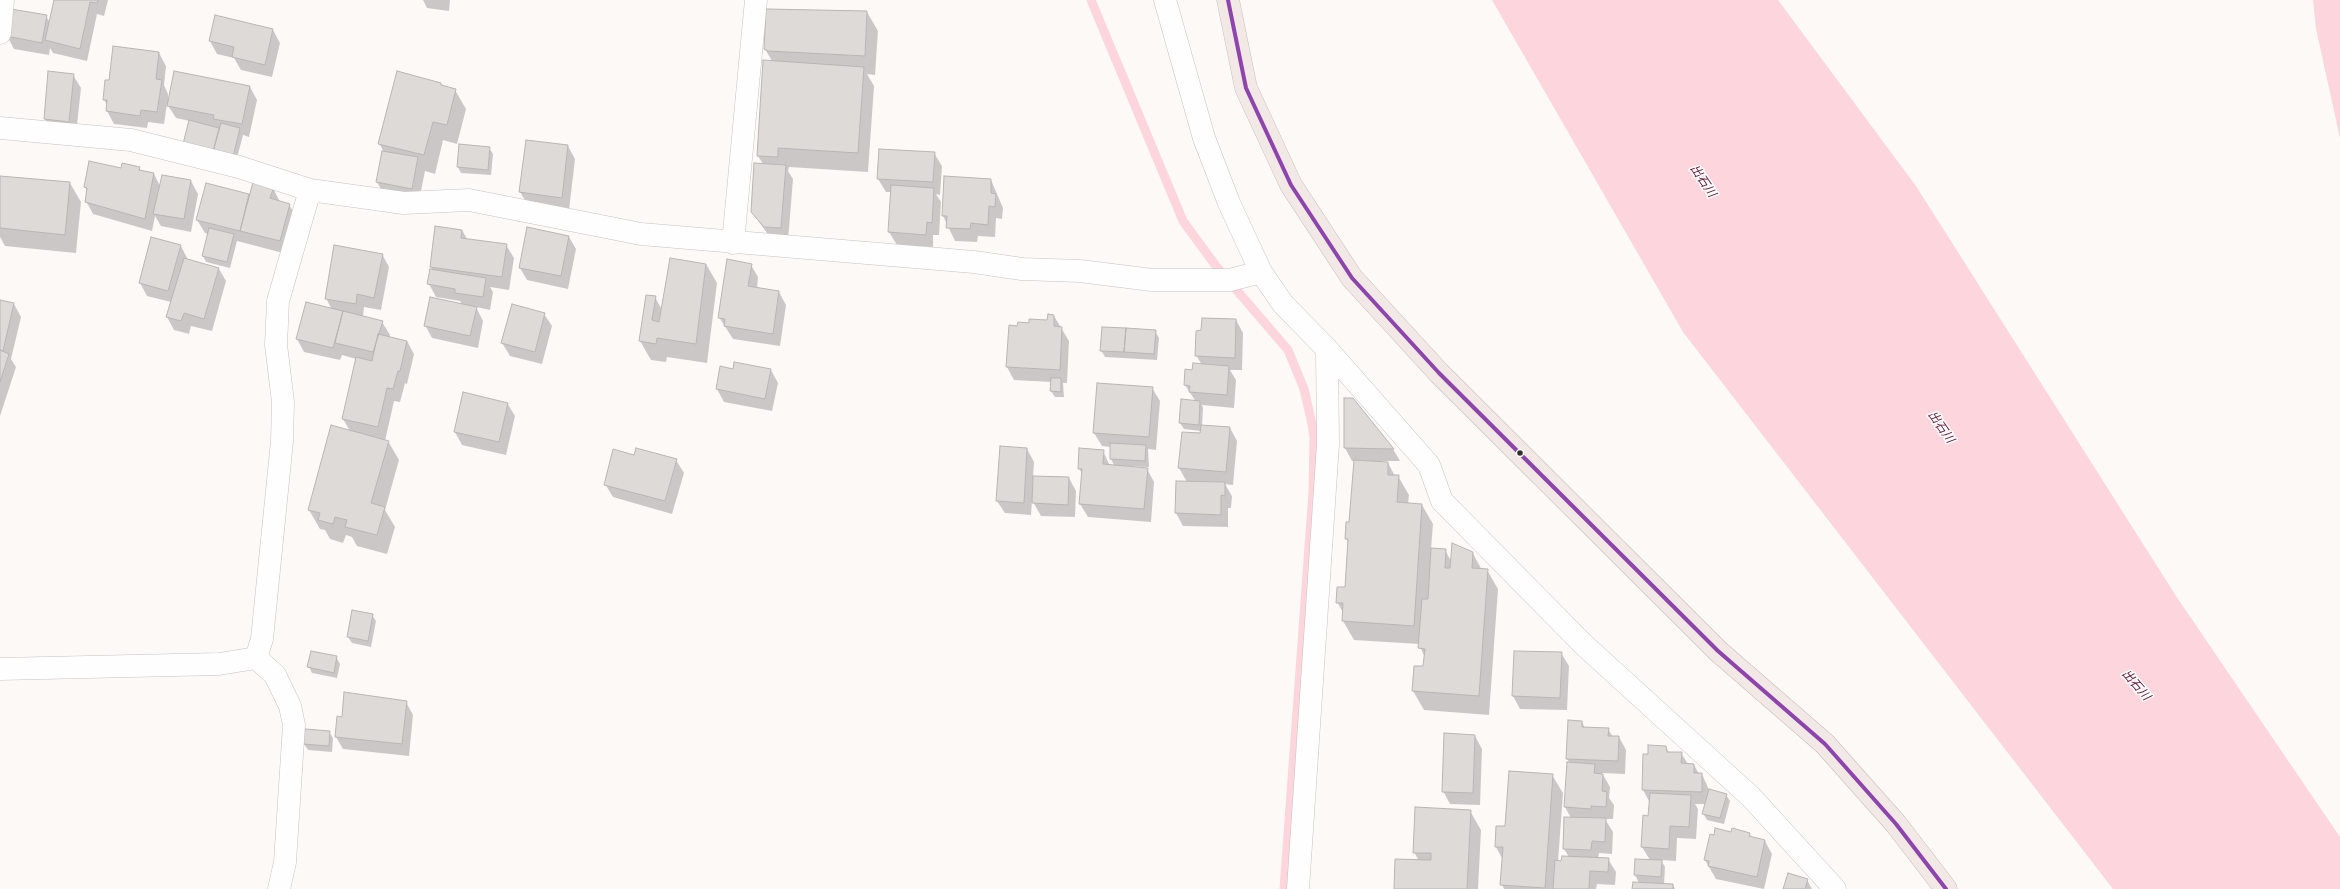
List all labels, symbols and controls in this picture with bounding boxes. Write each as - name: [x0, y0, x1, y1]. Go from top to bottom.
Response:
- water label: 出石川: [1687, 162, 1719, 200]
- water label: 出石川: [1925, 408, 1957, 446]
- unlabelled marker: [1515, 448, 1525, 458]
- water label: 出石川: [2119, 667, 2153, 703]

